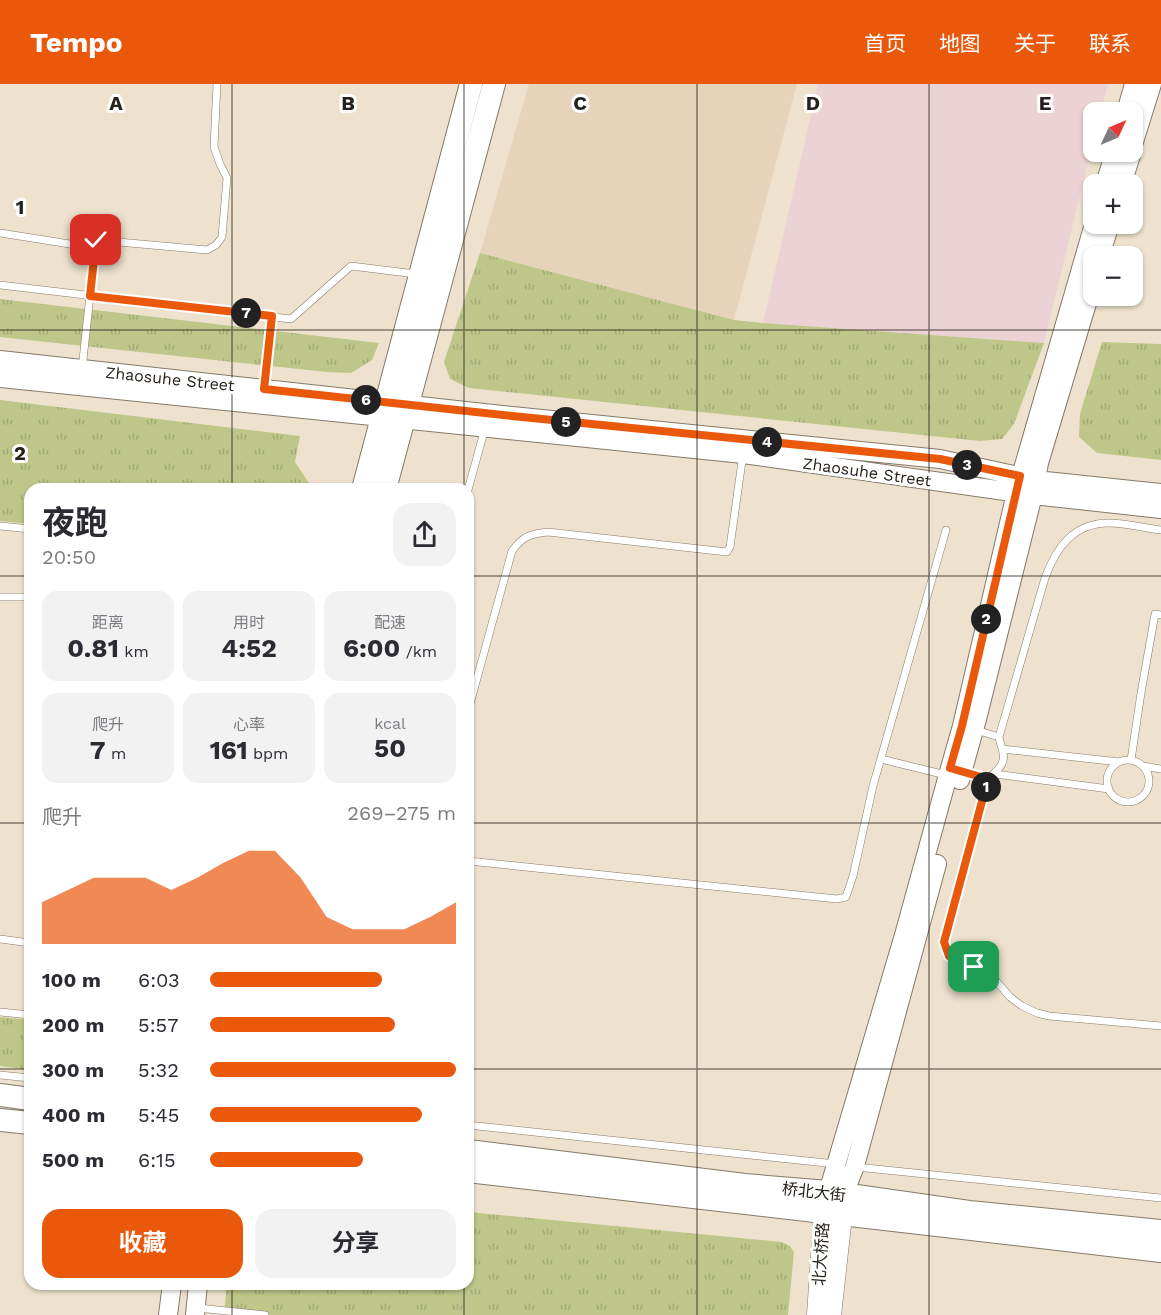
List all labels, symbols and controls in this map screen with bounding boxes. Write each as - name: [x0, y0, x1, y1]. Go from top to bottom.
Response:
- text: Tempo: [30, 26, 123, 59]
- text: 首页: [864, 31, 906, 56]
- text: 地图: [939, 31, 981, 56]
- text: 关于: [1014, 31, 1056, 56]
- text: 联系: [1089, 31, 1131, 56]
- text: A: [109, 91, 123, 115]
- text: B: [341, 91, 355, 115]
- text: C: [573, 91, 587, 115]
- text: D: [806, 91, 820, 115]
- text: E: [1039, 91, 1051, 115]
- north arrow: [1083, 102, 1143, 162]
- map controls: [1083, 102, 1143, 306]
- button: +: [1083, 174, 1143, 234]
- text: 1: [16, 195, 24, 219]
- pin: [70, 214, 121, 265]
- icon: check: [79, 223, 112, 256]
- button: −: [1083, 246, 1143, 306]
- pin: 7: [231, 298, 261, 328]
- text: 7: [241, 303, 251, 322]
- street label: Zhaosuhe Street: [105, 363, 236, 395]
- pin: 6: [351, 385, 381, 415]
- text: 6: [361, 390, 371, 409]
- pin: 5: [551, 407, 581, 437]
- text: 5: [561, 412, 571, 431]
- pin: 4: [752, 427, 782, 457]
- text: 4: [762, 432, 772, 451]
- text: 2: [14, 441, 26, 465]
- pin: 3: [952, 450, 982, 480]
- street label: Zhaosuhe Street: [801, 454, 933, 490]
- text: 3: [962, 455, 972, 474]
- text: 夜跑: [42, 503, 108, 542]
- button: share: [393, 503, 456, 566]
- text: 20:50: [42, 545, 96, 569]
- pin: 2: [971, 604, 1001, 634]
- text: 2: [981, 609, 991, 628]
- text: 距离: [92, 613, 124, 632]
- text: 用时: [233, 613, 265, 632]
- text: 配速: [374, 613, 406, 632]
- text: 0.81: [67, 633, 119, 663]
- text: 4:52: [221, 633, 277, 663]
- text: 6:00: [343, 633, 400, 663]
- text: km: [119, 642, 149, 661]
- text: /km: [400, 642, 437, 661]
- text: kcal: [374, 714, 406, 733]
- text: 爬升: [92, 715, 124, 734]
- text: 心率: [233, 715, 265, 734]
- text: 50: [374, 733, 406, 763]
- text: 7: [90, 735, 106, 765]
- text: 161: [210, 735, 248, 765]
- text: m: [106, 744, 126, 763]
- text: bpm: [248, 744, 288, 763]
- pin: 1: [971, 772, 1001, 802]
- text: 1: [983, 777, 989, 796]
- text: 269–275 m: [347, 801, 456, 825]
- text: 爬升: [42, 805, 82, 829]
- pin: [948, 941, 999, 992]
- icon: arrive: [957, 950, 990, 983]
- text: 100 m: [42, 968, 101, 992]
- text: 6:03: [138, 968, 180, 992]
- text: 200 m: [42, 1013, 104, 1037]
- text: 5:57: [138, 1013, 178, 1037]
- text: 300 m: [42, 1058, 104, 1082]
- text: 5:32: [138, 1058, 179, 1082]
- text: 400 m: [42, 1103, 105, 1127]
- text: 5:45: [138, 1103, 179, 1127]
- text: 500 m: [42, 1148, 104, 1172]
- text: 6:15: [138, 1148, 176, 1172]
- street label: 桥北大街: [781, 1179, 847, 1205]
- button: 收藏: [42, 1209, 243, 1278]
- button: 分享: [255, 1209, 456, 1278]
- street label: 北大桥路: [809, 1221, 833, 1287]

